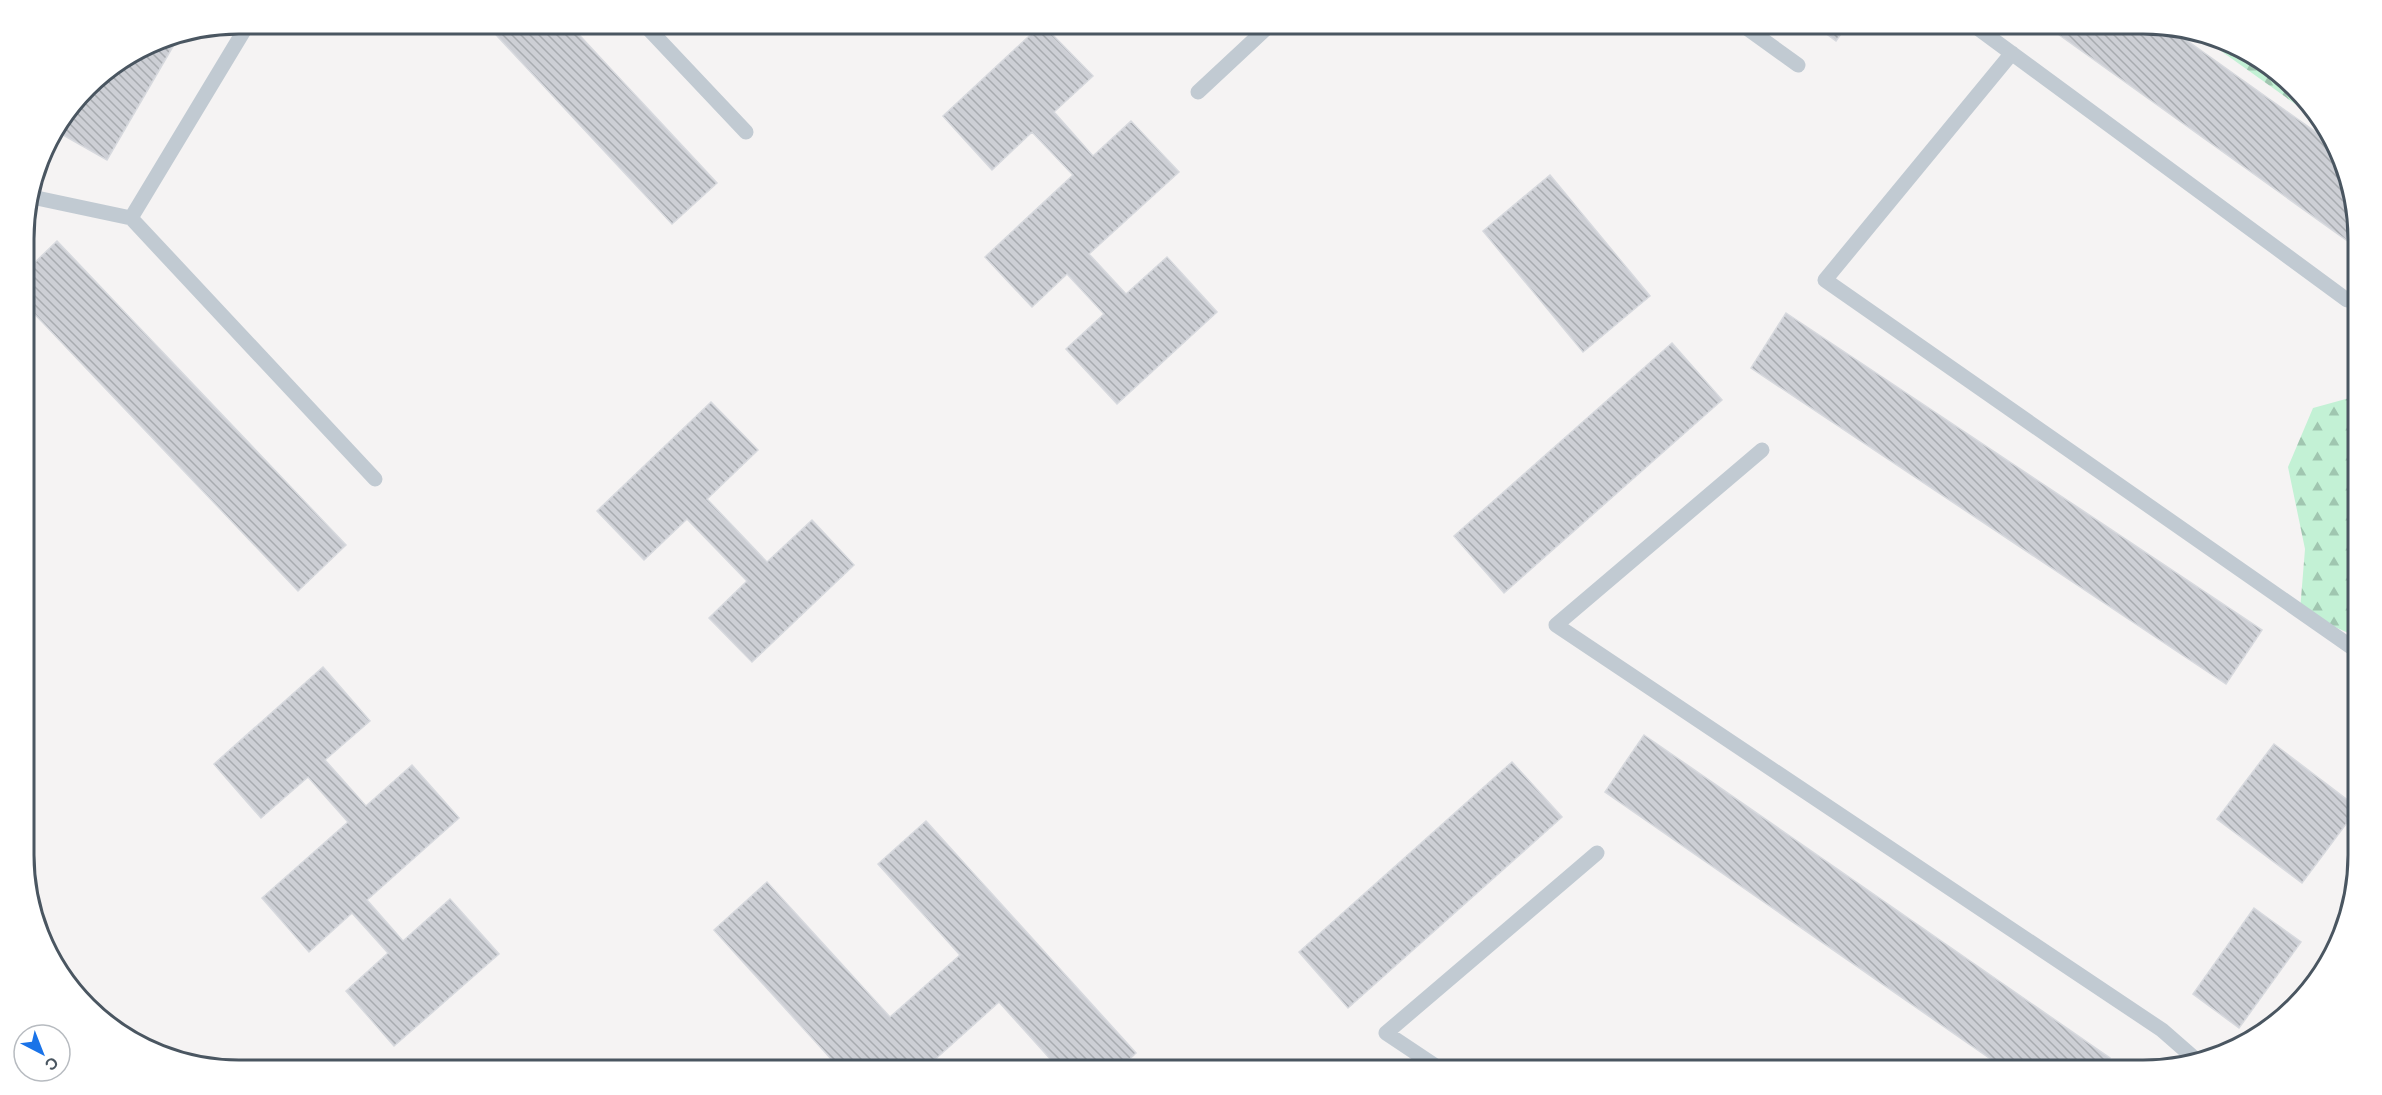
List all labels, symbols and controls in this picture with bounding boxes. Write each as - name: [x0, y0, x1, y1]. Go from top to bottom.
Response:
- north arrow: [12, 1023, 72, 1083]
- text: С: [40, 1052, 63, 1076]

